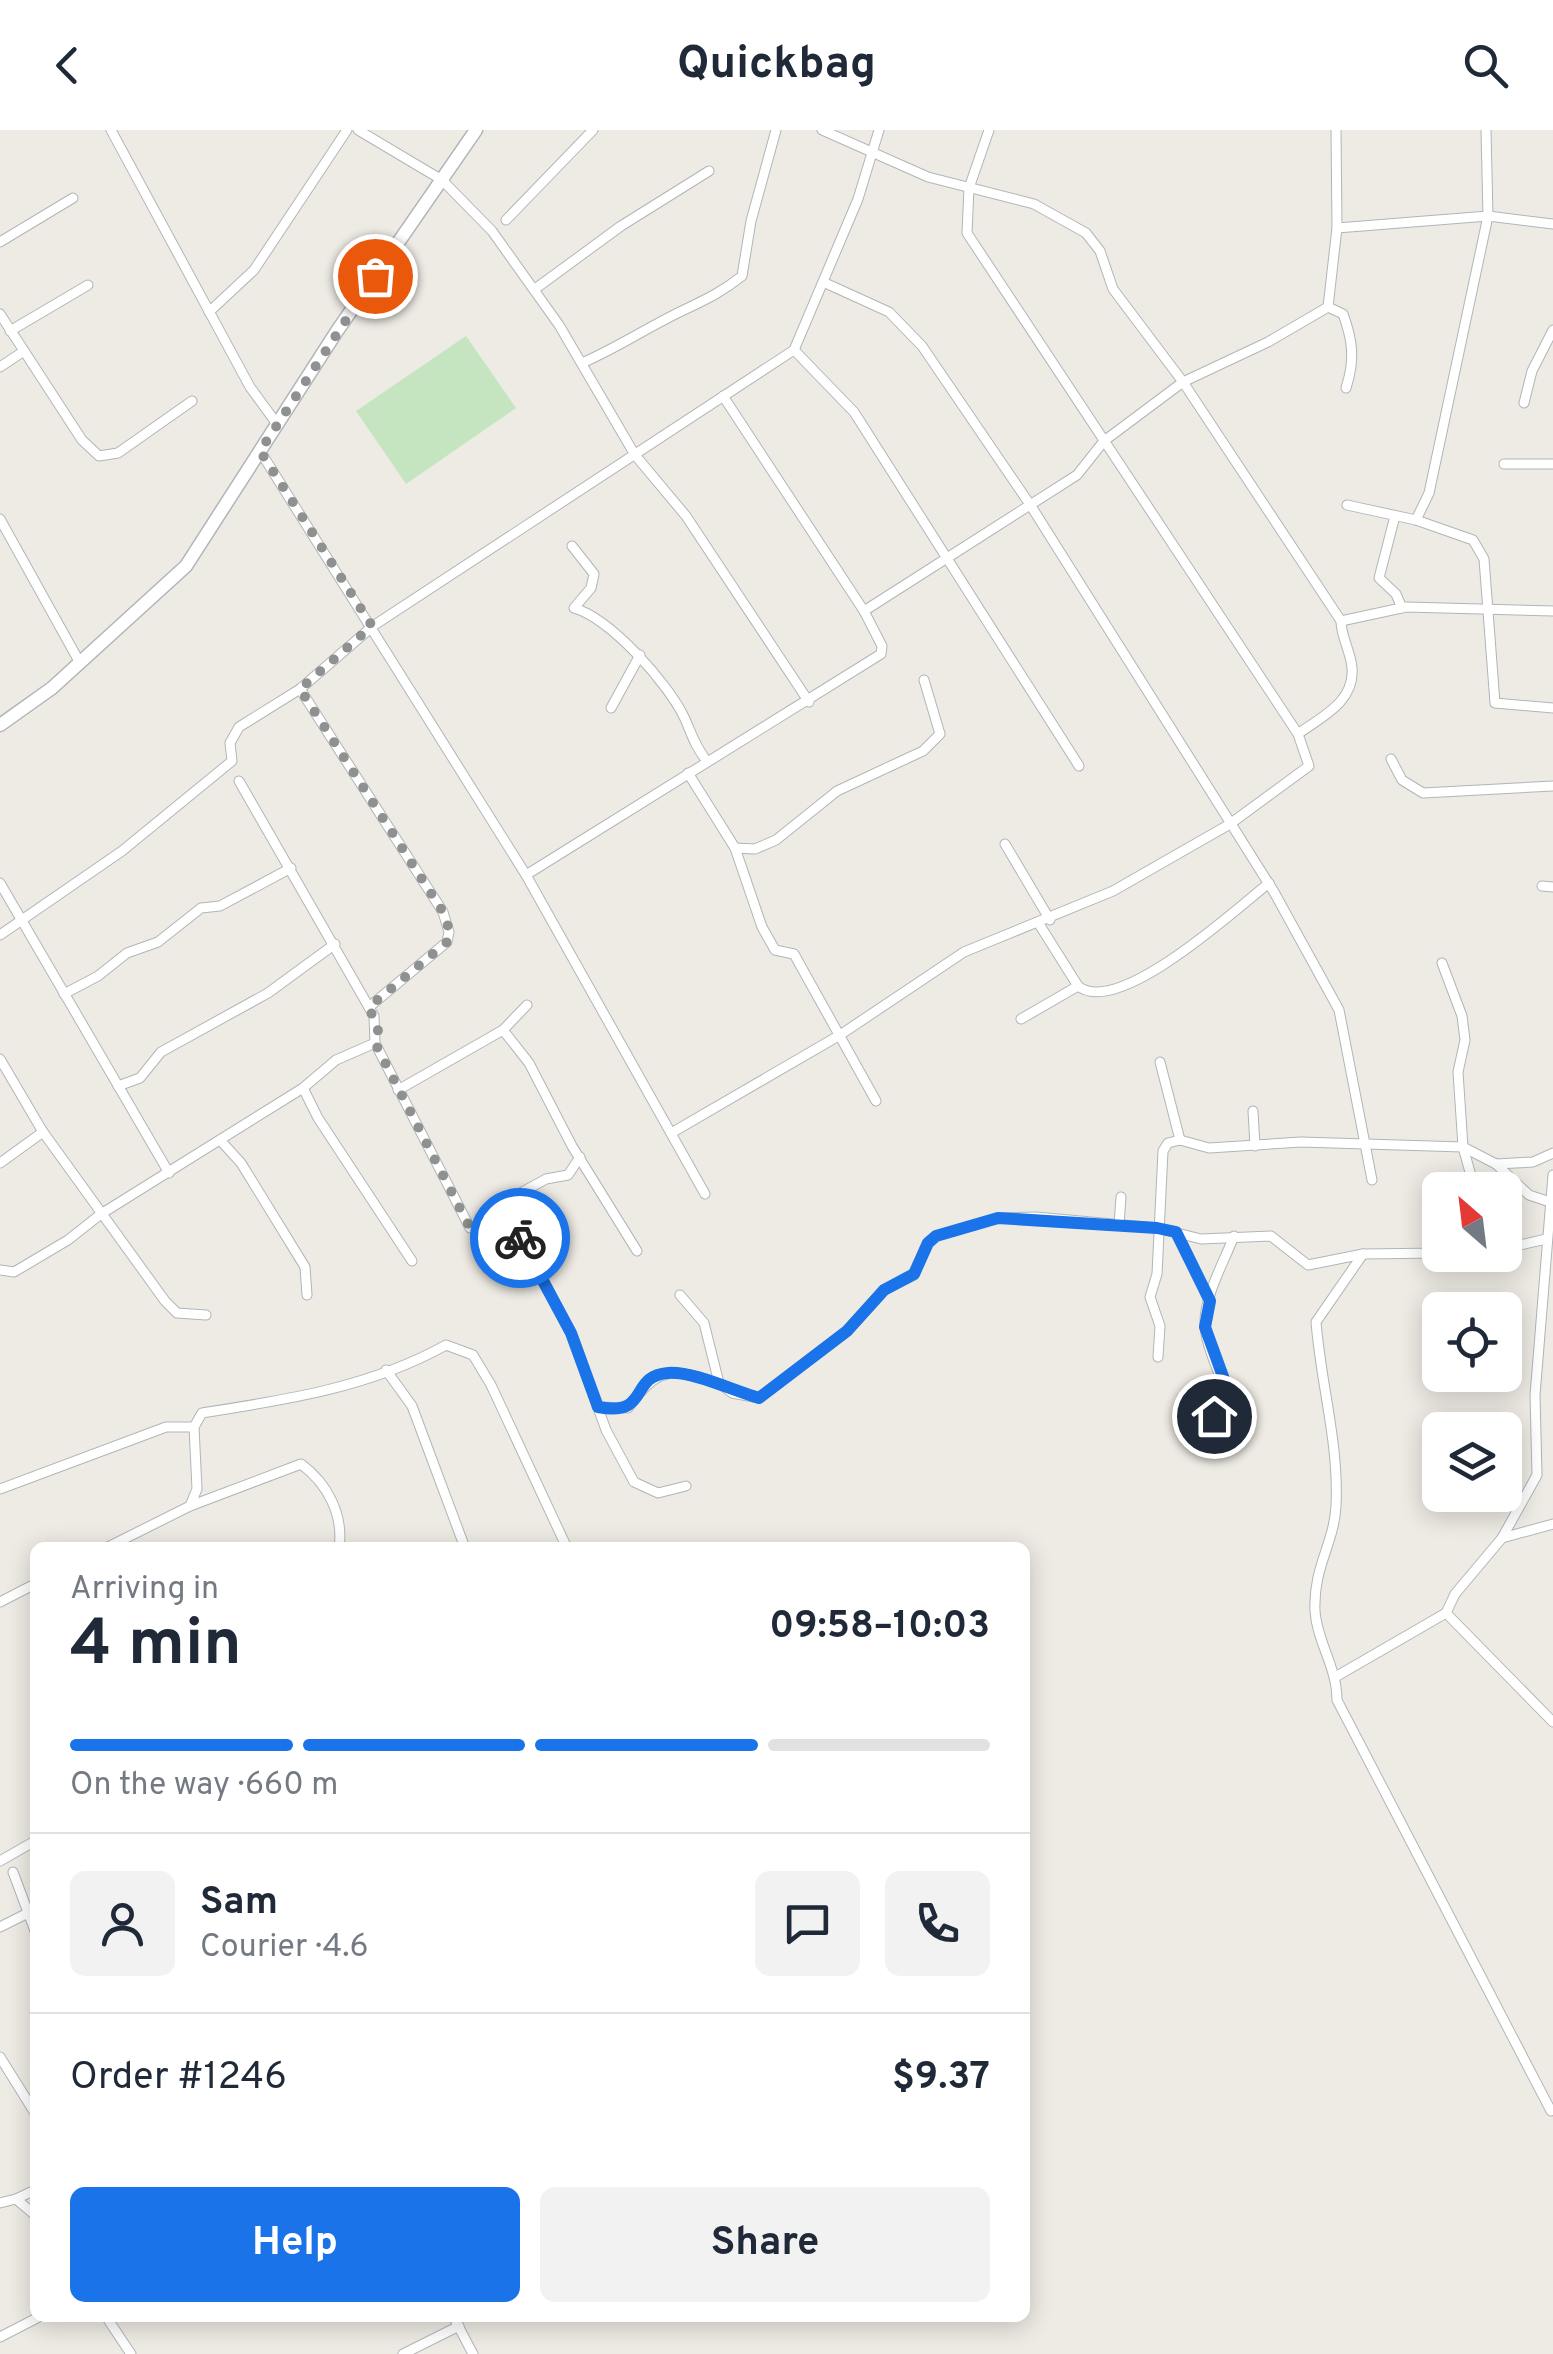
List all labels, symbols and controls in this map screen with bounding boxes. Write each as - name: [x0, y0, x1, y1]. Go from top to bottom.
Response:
- text: Quickbag: [677, 37, 876, 94]
- icon: back: [40, 38, 95, 93]
- icon: search: [1458, 38, 1513, 93]
- pin: [333, 234, 418, 319]
- icon: bag: [348, 249, 403, 304]
- north arrow: [1422, 1172, 1522, 1272]
- map controls: [1422, 1172, 1522, 1512]
- courier: [470, 1188, 570, 1288]
- icon: bike: [493, 1211, 548, 1266]
- button: locate: [1422, 1292, 1522, 1392]
- pin: [1172, 1374, 1257, 1459]
- icon: home: [1187, 1389, 1242, 1444]
- button: layers: [1422, 1412, 1522, 1512]
- text: Arriving in: [70, 1570, 219, 1610]
- text: 09:58–10:03: [769, 1603, 990, 1652]
- text: 4 min: [70, 1606, 242, 1688]
- text: On the way · 660 m: [70, 1766, 338, 1806]
- button: person: [70, 1871, 175, 1976]
- button: chat: [755, 1871, 860, 1976]
- button: phone: [885, 1871, 990, 1976]
- text: Sam: [200, 1879, 278, 1928]
- text: Courier · 4.6: [200, 1928, 369, 1968]
- text: Order #1246: [70, 2054, 287, 2103]
- text: $9.37: [892, 2054, 990, 2103]
- button: Help: [70, 2187, 520, 2302]
- button: Share: [540, 2187, 990, 2302]

